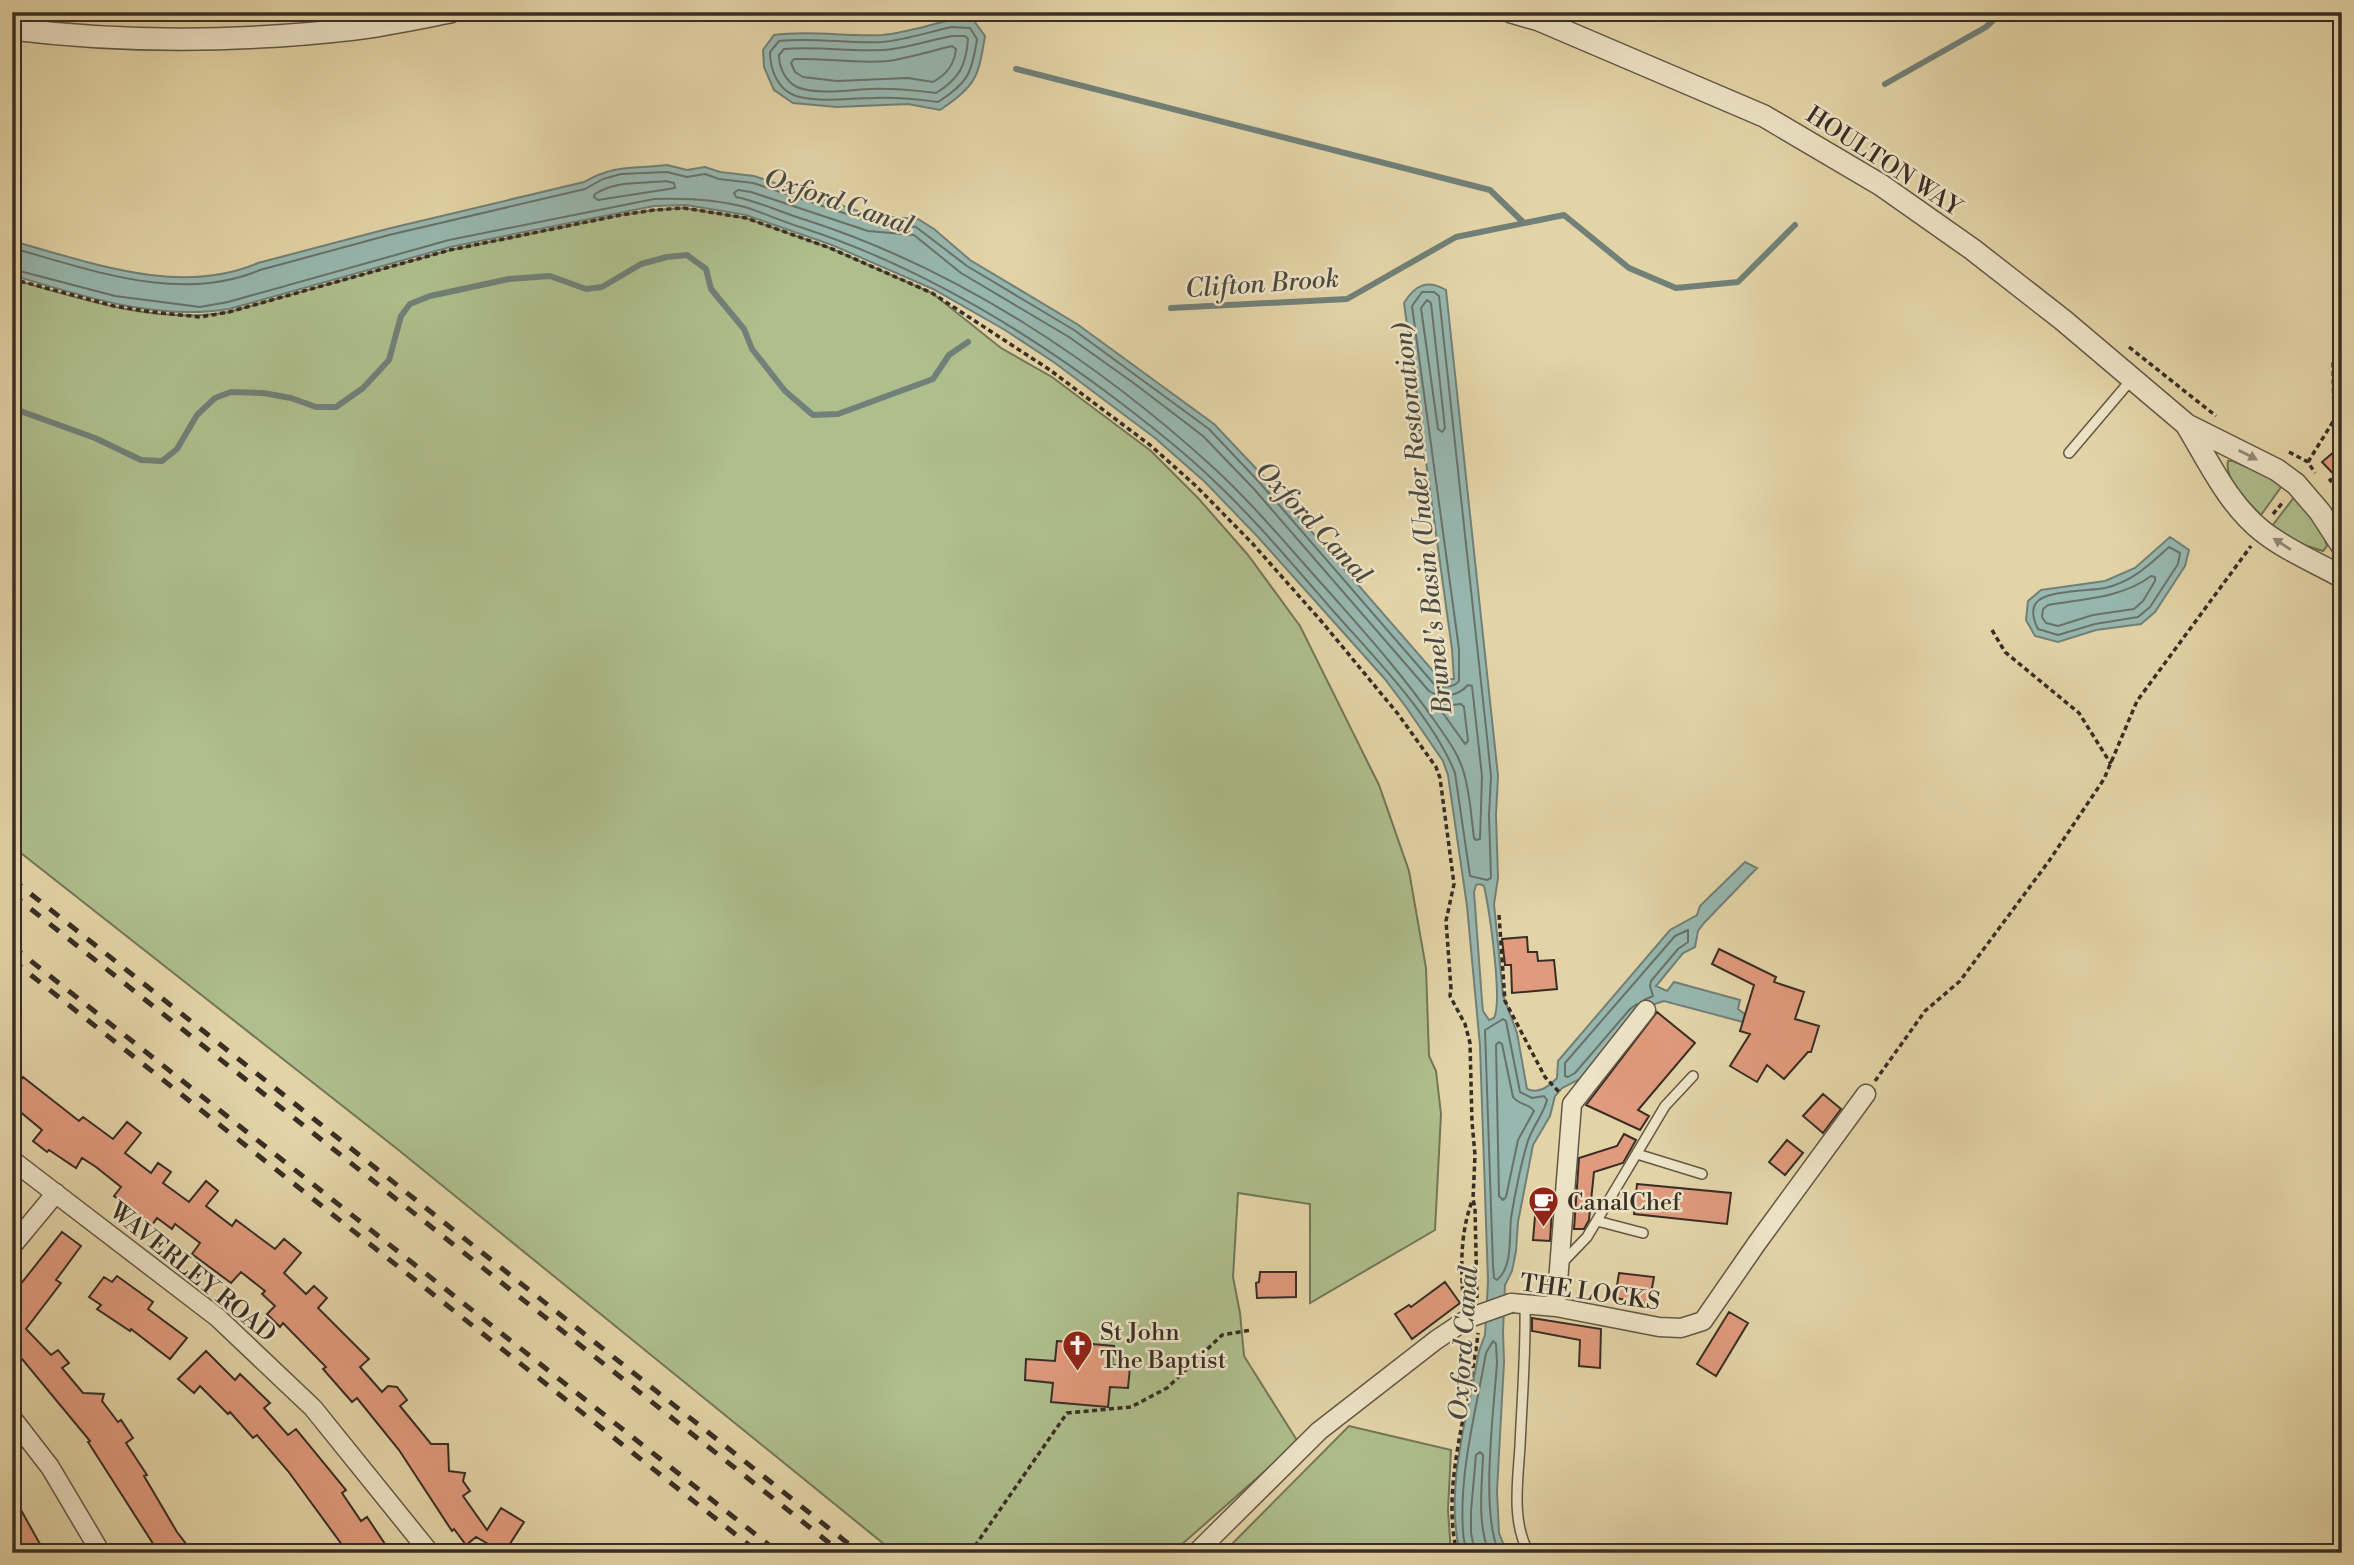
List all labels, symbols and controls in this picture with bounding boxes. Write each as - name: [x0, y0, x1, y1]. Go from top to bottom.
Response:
- street label: HOULTON WAY: [1800, 100, 1968, 224]
- water label: Oxford Canal: [760, 161, 918, 243]
- water label: Clifton Brook: [1184, 263, 1340, 305]
- water label: Brunel's Basin (Under Restoration): [1386, 321, 1460, 717]
- one-way arrow: [2238, 450, 2258, 461]
- water label: Oxford Canal: [1248, 455, 1378, 591]
- one-way arrow: [2272, 537, 2292, 550]
- cafe icon: CanalChef: [1527, 1185, 1561, 1229]
- place label: CanalChef: [1567, 1188, 1682, 1218]
- street label: WAVERLEY ROAD: [102, 1196, 282, 1349]
- water label: Oxford Canal: [1443, 1264, 1485, 1422]
- street label: THE LOCKS: [1518, 1268, 1662, 1318]
- place label: St John The Baptist: [1100, 1318, 1227, 1376]
- church icon: St John The Baptist: [1060, 1329, 1094, 1373]

